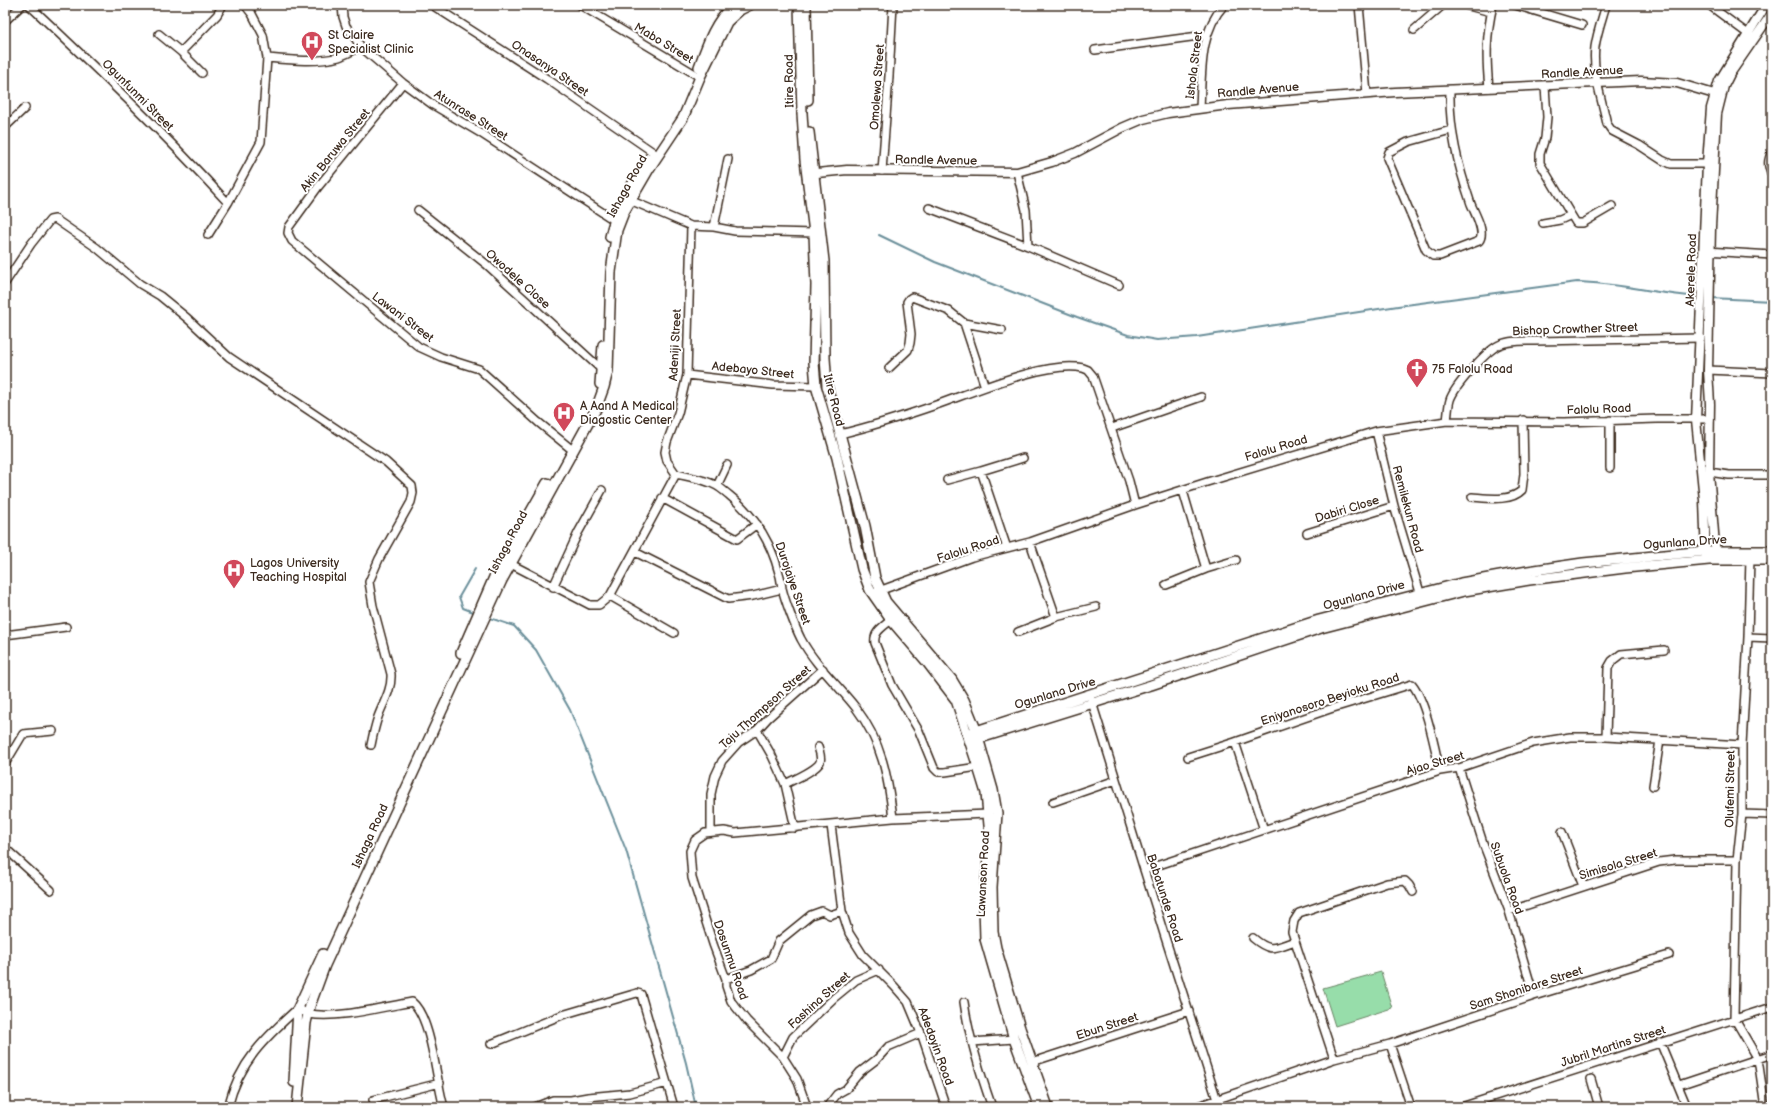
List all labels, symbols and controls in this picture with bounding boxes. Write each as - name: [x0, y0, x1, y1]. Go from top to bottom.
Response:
- street label: Mabo Street: [631, 20, 696, 67]
- place label: St Claire Specialist Clinic: [328, 28, 414, 57]
- hospital icon: St Claire Specialist Clinic: [299, 29, 325, 62]
- street label: Ishola Street: [1183, 30, 1206, 100]
- street label: Onasanya Street: [508, 37, 591, 100]
- street label: Omolewa Street: [867, 43, 888, 131]
- street label: Itire Road: [782, 54, 797, 108]
- street label: Ogunfunmi Street: [99, 56, 177, 134]
- street label: Randle Avenue: [1541, 63, 1623, 82]
- street label: Randle Avenue: [1216, 79, 1300, 102]
- street label: Atunrase Street: [431, 87, 511, 144]
- street label: Akin Baruwa Street: [297, 105, 374, 195]
- street label: Ishaga Road: [604, 152, 651, 220]
- street label: Randle Avenue: [895, 152, 977, 169]
- street label: Akerele Road: [1683, 233, 1700, 307]
- street label: Owodele Close: [482, 246, 553, 312]
- street label: Lawani Street: [369, 289, 437, 346]
- street label: Adeniji Street: [666, 308, 685, 382]
- street label: Bishop Crowther Street: [1512, 320, 1638, 339]
- church icon: 75 Falolu Road: [1404, 356, 1430, 389]
- street label: Adebayo Street: [711, 359, 795, 382]
- place label: 75 Falolu Road: [1432, 362, 1513, 377]
- street label: Itire Road: [820, 372, 847, 428]
- place label: A Aand A Medical Diagostic Center: [580, 399, 675, 428]
- hospital icon: A Aand A Medical Diagostic Center: [551, 400, 577, 433]
- street label: Falolu Road: [1566, 401, 1632, 418]
- street label: Falolu Road: [1243, 432, 1309, 465]
- street label: Remilekun Road: [1389, 464, 1426, 554]
- street label: Dabiri Close: [1313, 493, 1381, 526]
- street label: Ishaga Road: [486, 508, 531, 576]
- street label: Falolu Road: [935, 532, 1001, 567]
- street label: Ogunlana Drive: [1643, 532, 1727, 553]
- street label: Durojaiye Street: [771, 540, 814, 627]
- place label: Lagos University Teaching Hospital: [250, 556, 347, 585]
- hospital icon: Lagos University Teaching Hospital: [221, 557, 247, 590]
- street label: Ogunlana Drive: [1322, 577, 1407, 614]
- street label: Taju Thompson Street: [717, 662, 814, 752]
- street label: Eniyanosoro Beyioku Road: [1259, 670, 1401, 729]
- street label: Ogunlana Drive: [1013, 674, 1097, 713]
- street label: Ajao Street: [1404, 748, 1466, 779]
- street label: Olufemi Street: [1722, 750, 1739, 828]
- street label: Ishaga Road: [349, 802, 392, 871]
- street label: Lawanson Road: [974, 830, 993, 918]
- street label: Subuola Road: [1487, 840, 1527, 916]
- street label: Simisola Street: [1577, 845, 1659, 883]
- street label: Babatunde Road: [1143, 852, 1186, 944]
- street label: Dosunmu Road: [710, 918, 751, 1002]
- street label: Sam Shonibare Street: [1468, 963, 1585, 1014]
- street label: Fashina Street: [785, 968, 854, 1032]
- street label: Adedoyin Road: [914, 1005, 957, 1087]
- street label: Ebun Street: [1074, 1009, 1140, 1043]
- street label: Jubril Martins Street: [1559, 1022, 1668, 1071]

